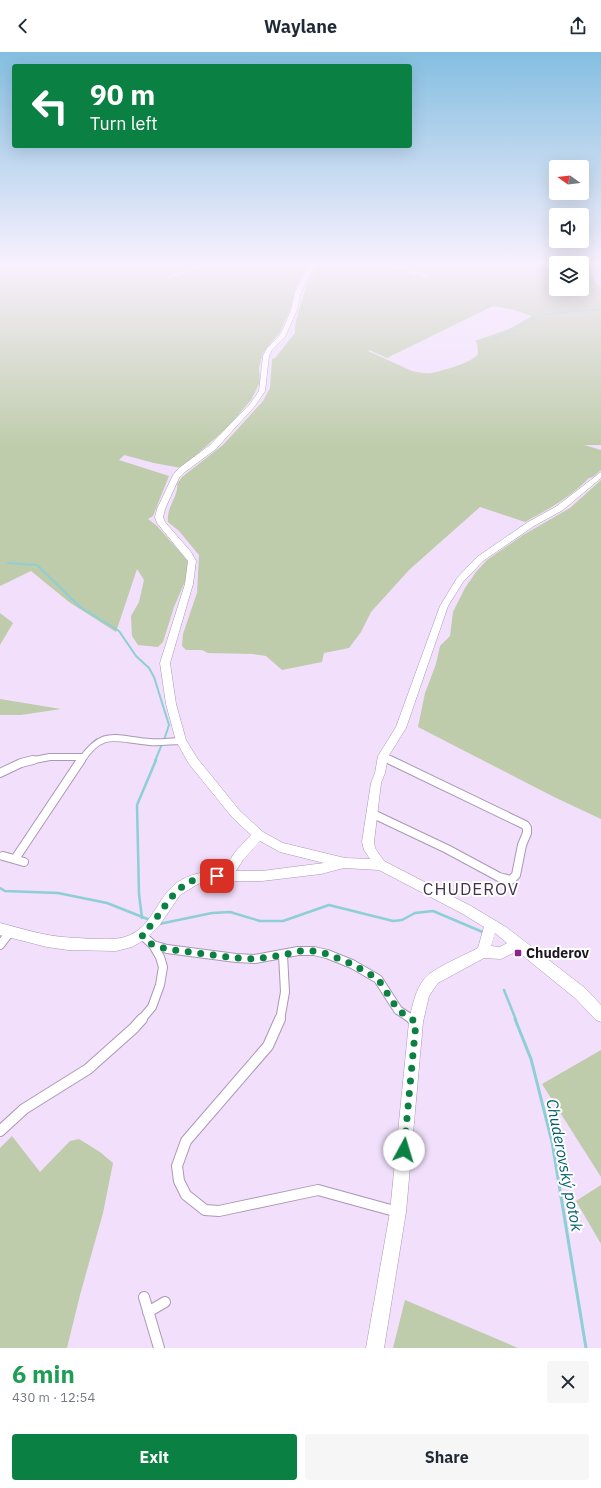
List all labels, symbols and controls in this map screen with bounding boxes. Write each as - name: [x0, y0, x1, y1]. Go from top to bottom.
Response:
- icon: back: [12, 15, 34, 37]
- text: Waylane: [264, 15, 337, 38]
- icon: share: [567, 15, 589, 37]
- text: 90 m: [90, 76, 155, 113]
- icon: left: [24, 80, 76, 132]
- text: Turn left: [90, 112, 158, 135]
- north arrow: [549, 160, 589, 200]
- map controls: [549, 160, 589, 296]
- button: sound: [549, 208, 589, 248]
- button: layers: [549, 256, 589, 296]
- pin: [200, 859, 234, 893]
- icon: arrive: [206, 865, 228, 887]
- district label: CHUDEROV: [423, 878, 519, 900]
- place label: Chuderov: [526, 944, 590, 962]
- marker: Chuderov: [513, 948, 523, 958]
- water label: Chuderovský potok: [542, 1097, 588, 1234]
- position arrow: [383, 1129, 425, 1171]
- text: 6 min: [12, 1358, 75, 1390]
- button: close: [547, 1361, 589, 1403]
- text: 430 m · 12:54: [12, 1389, 95, 1406]
- button: Exit: [12, 1434, 297, 1480]
- button: Share: [305, 1434, 589, 1480]

